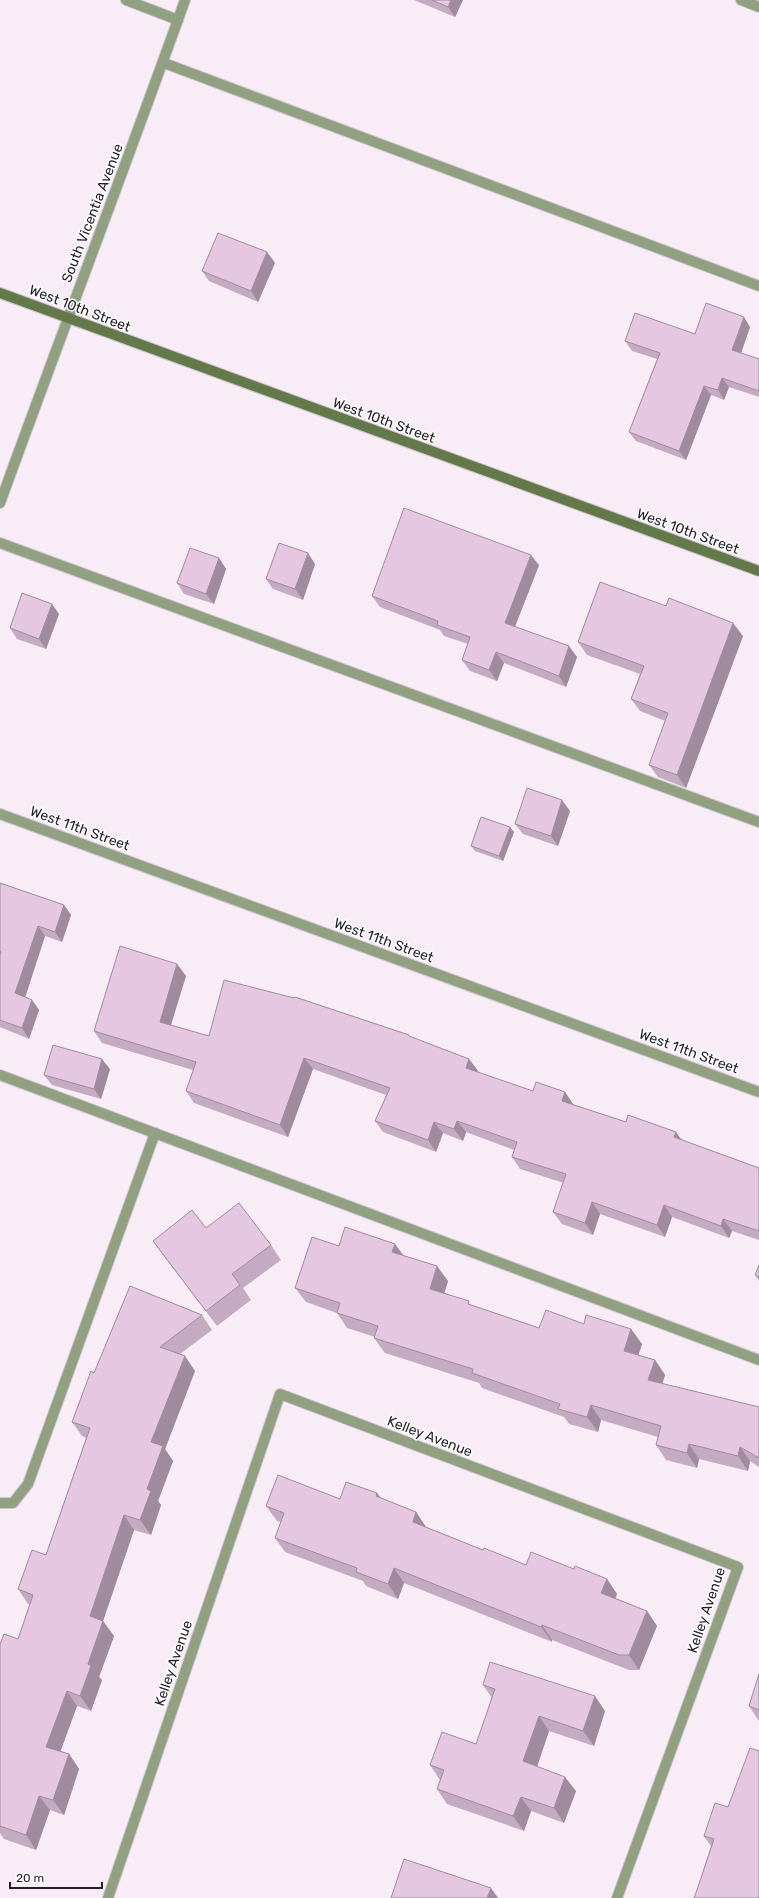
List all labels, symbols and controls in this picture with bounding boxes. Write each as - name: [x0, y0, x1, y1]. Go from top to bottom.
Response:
- street label: South Vicentia Avenue: [58, 141, 127, 285]
- street label: West 10th Street: [27, 281, 134, 336]
- street label: West 10th Street: [330, 394, 438, 447]
- street label: West 10th Street: [634, 505, 742, 558]
- street label: West 11th Street: [28, 803, 132, 855]
- street label: West 11th Street: [332, 915, 436, 967]
- street label: West 11th Street: [637, 1026, 741, 1078]
- street label: Kelley Avenue: [385, 1412, 475, 1461]
- street label: Kelley Avenue: [684, 1565, 729, 1655]
- street label: Kelley Avenue: [151, 1618, 196, 1708]
- scale bar: [10, 1864, 102, 1890]
- text: 20 m: [16, 1871, 44, 1885]

